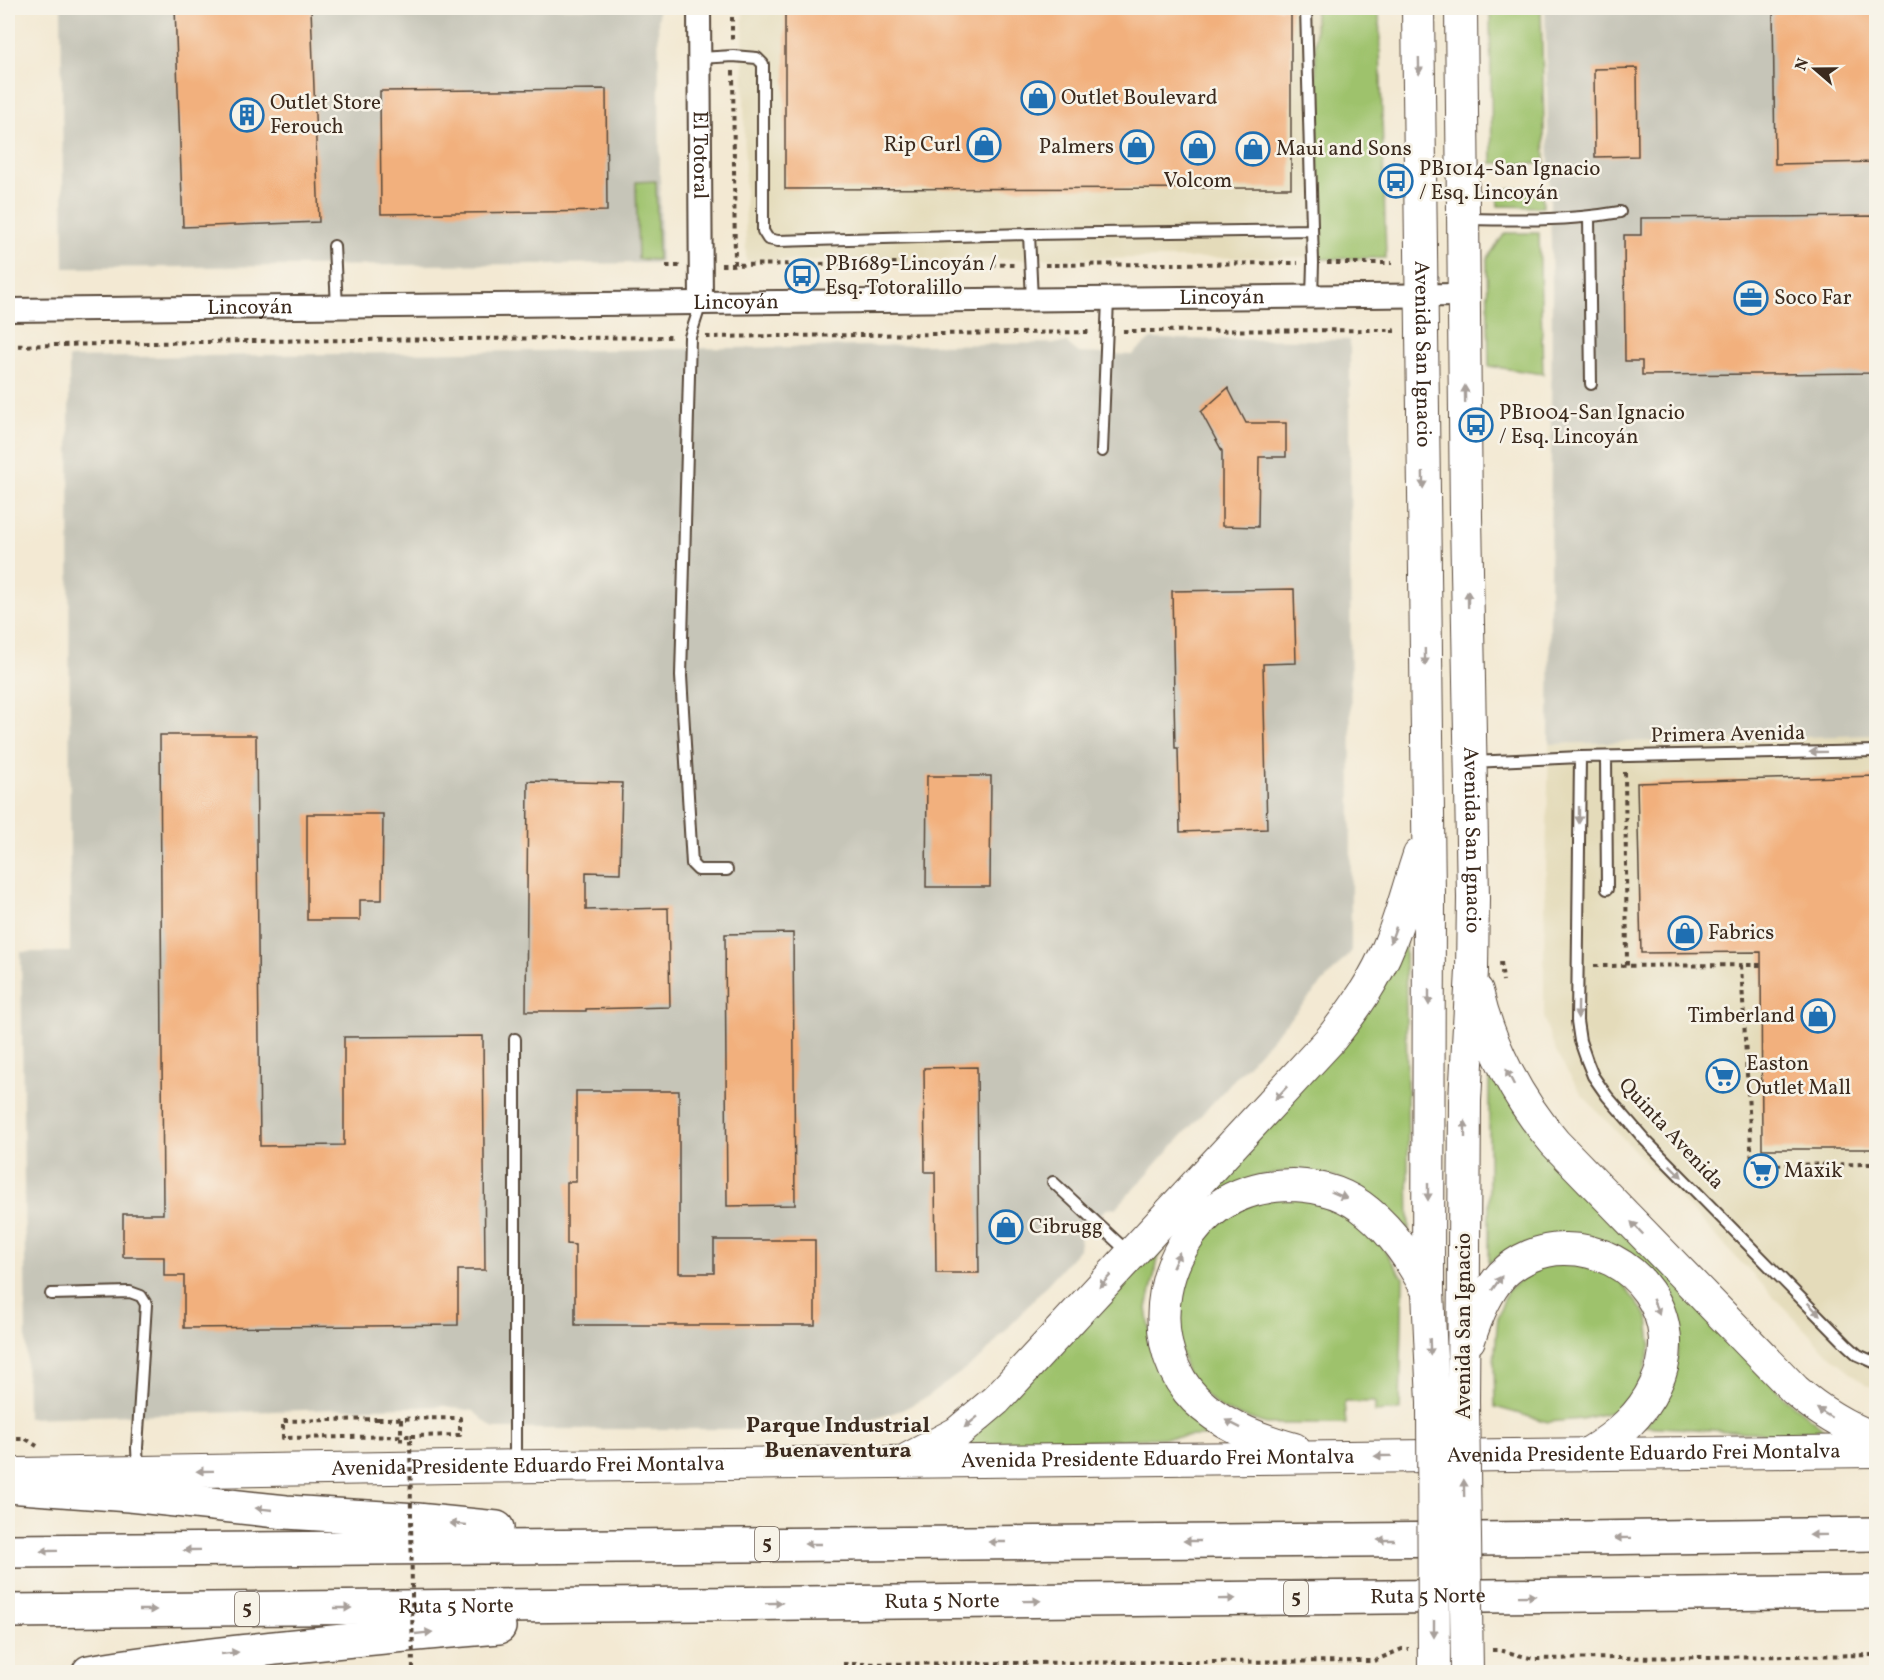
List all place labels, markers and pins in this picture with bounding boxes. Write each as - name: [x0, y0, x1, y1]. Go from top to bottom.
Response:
- shop icon: Outlet Boulevard: [1020, 80, 1056, 116]
- place label: Outlet Boulevard: [1061, 84, 1218, 113]
- place label: Outlet Store Ferouch: [270, 89, 381, 142]
- building icon: Outlet Store Ferouch: [229, 97, 265, 133]
- shop icon: Rip Curl: [966, 127, 1002, 163]
- shop icon: Palmers: [1119, 129, 1155, 165]
- shop icon: Volcom: [1180, 130, 1216, 166]
- place label: Rip Curl: [883, 131, 961, 160]
- shop icon: Maui and Sons: [1235, 131, 1271, 167]
- place label: Palmers: [1039, 133, 1114, 162]
- place label: Maui and Sons: [1276, 135, 1412, 164]
- place label: PB1014-San Ignacio / Esq. Lincoyán: [1419, 155, 1601, 208]
- bus stop icon: PB1014-San Ignacio / Esq. Lincoyán: [1378, 163, 1414, 199]
- place label: Volcom: [1164, 167, 1232, 196]
- place label: PB1689-Lincoyán / Esq. Totoralillo: [825, 250, 997, 303]
- bus stop icon: PB1689-Lincoyán / Esq. Totoralillo: [784, 258, 820, 294]
- office icon: Soco Far: [1733, 280, 1769, 316]
- place label: Soco Far: [1774, 284, 1852, 313]
- place label: PB1004-San Ignacio / Esq. Lincoyán: [1499, 399, 1685, 452]
- bus stop icon: PB1004-San Ignacio / Esq. Lincoyán: [1458, 407, 1494, 443]
- shop icon: Fabrics: [1667, 915, 1703, 951]
- place label: Fabrics: [1708, 919, 1774, 948]
- shop icon: Timberland: [1800, 998, 1836, 1034]
- place label: Timberland: [1688, 1002, 1795, 1031]
- place label: Easton Outlet Mall: [1746, 1050, 1851, 1103]
- supermarket icon: Easton Outlet Mall: [1705, 1058, 1741, 1094]
- supermarket icon: Maxik: [1743, 1153, 1779, 1189]
- place label: Maxik: [1784, 1157, 1843, 1186]
- shop icon: Cibrugg: [988, 1209, 1024, 1245]
- place label: Cibrugg: [1029, 1213, 1103, 1242]

